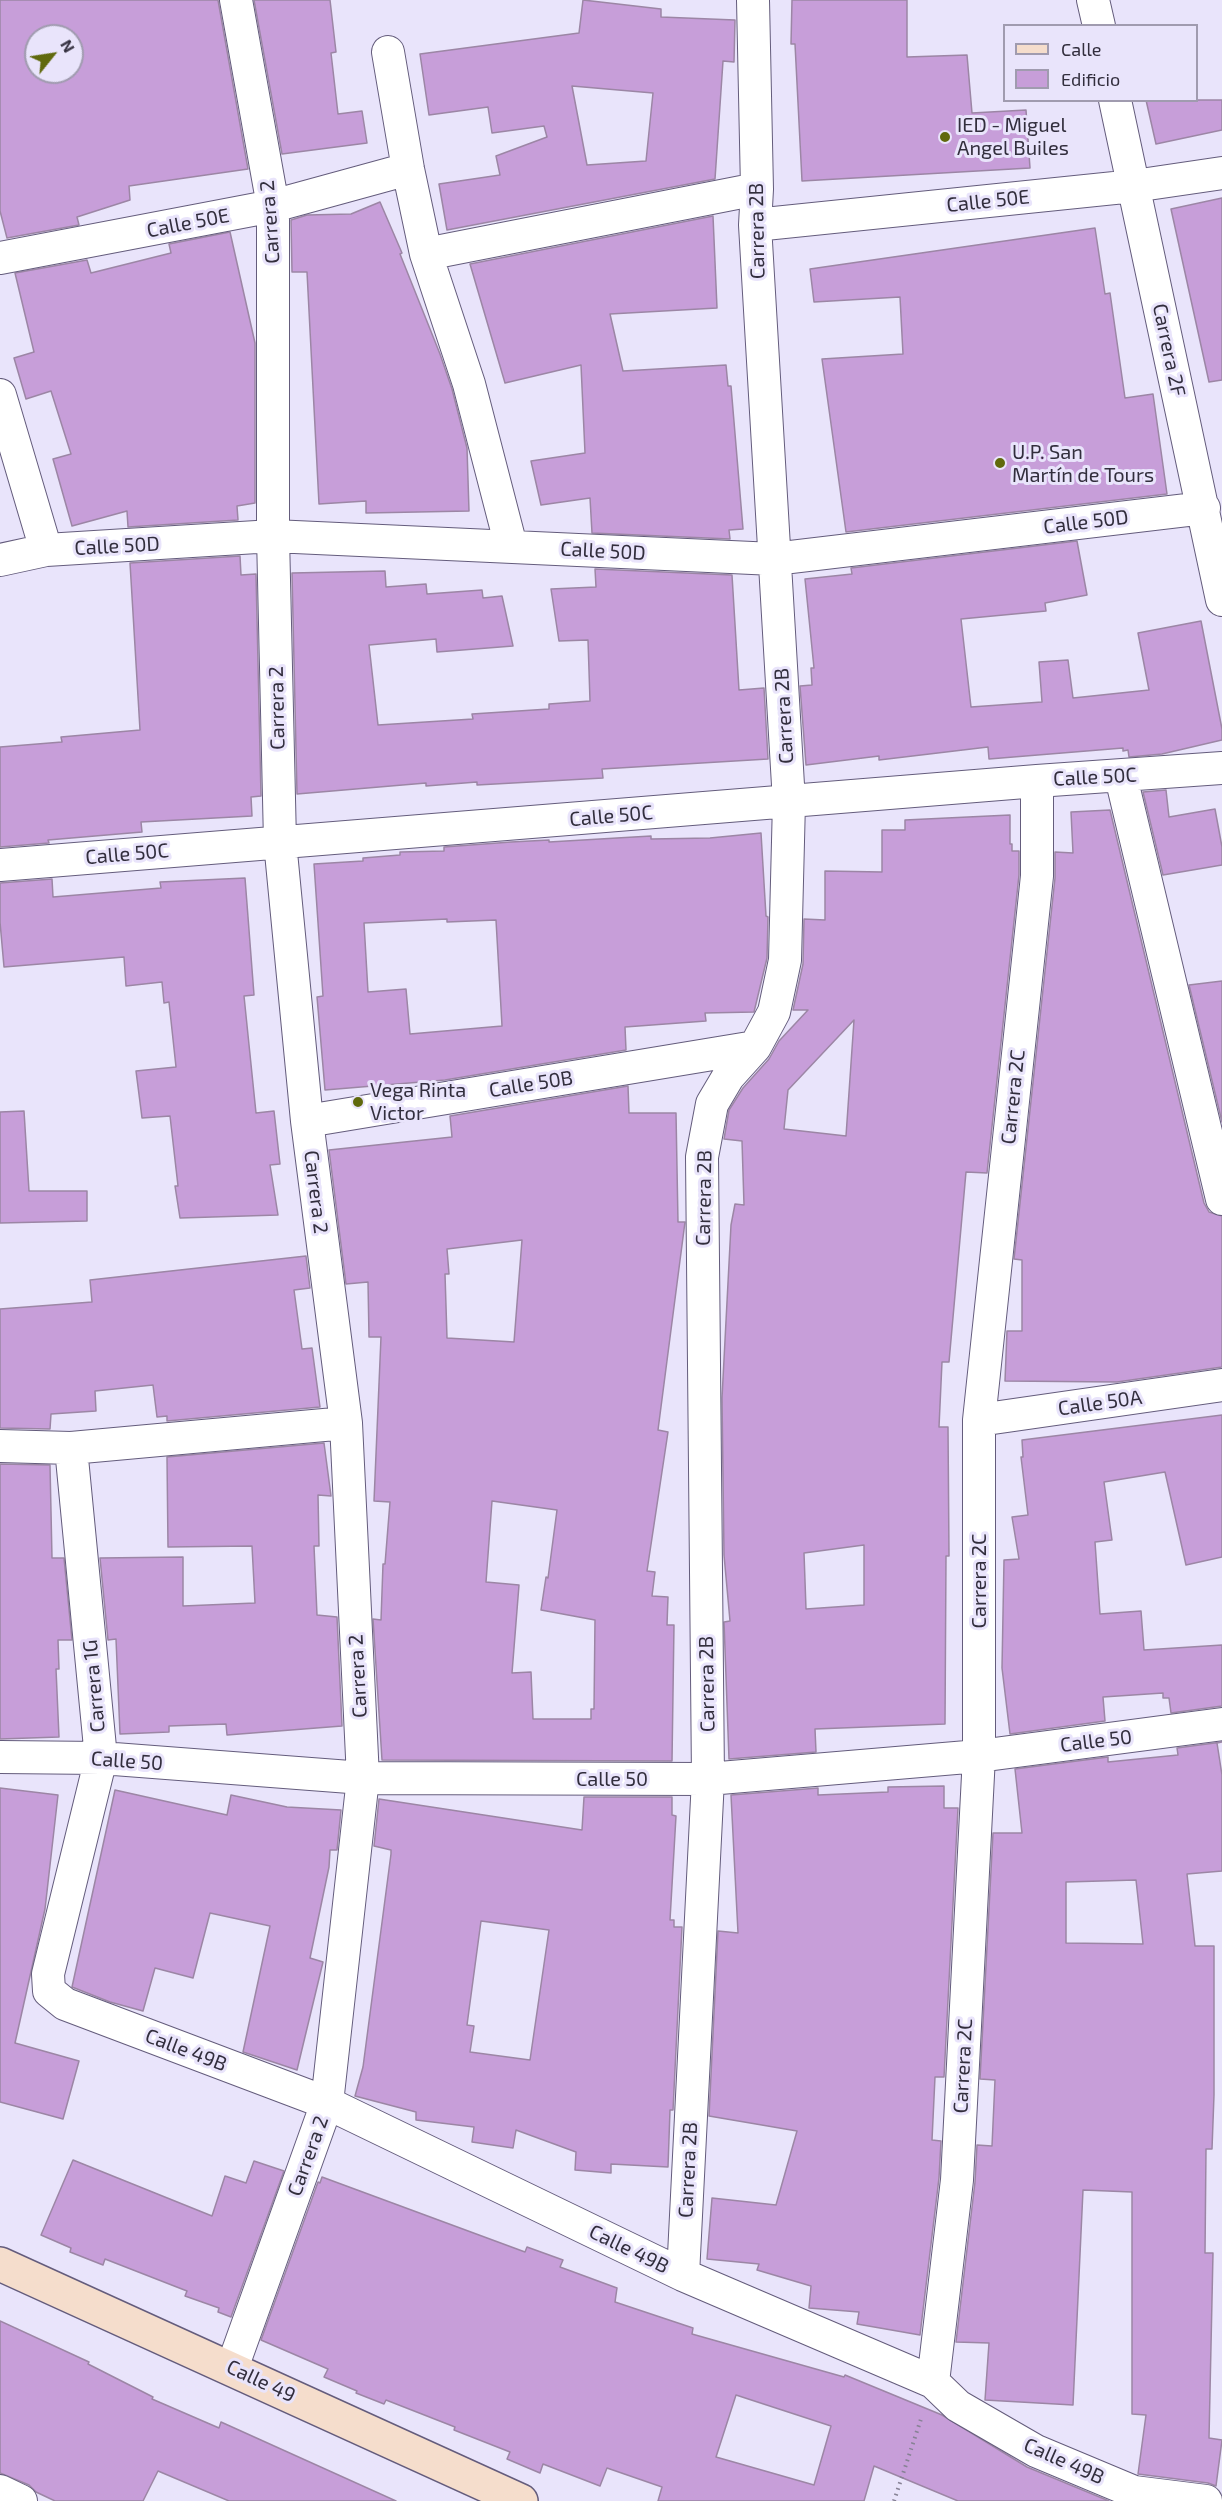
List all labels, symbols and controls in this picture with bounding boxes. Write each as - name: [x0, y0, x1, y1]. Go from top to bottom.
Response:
- north arrow: [24, 24, 84, 84]
- legend: [1003, 24, 1198, 102]
- text: N: [57, 36, 79, 56]
- text: Calle: [1061, 38, 1102, 60]
- text: Edificio: [1061, 68, 1120, 90]
- place label: IED - Miguel Angel Builes: [957, 113, 1069, 160]
- marker: IED - Miguel Angel Builes: [938, 130, 952, 144]
- street label: Carrera 2: [255, 179, 285, 265]
- street label: Carrera 2B: [744, 183, 770, 279]
- street label: Calle 50E: [945, 185, 1031, 217]
- street label: Calle 50E: [145, 203, 231, 243]
- street label: Carrera 2F: [1147, 301, 1191, 399]
- place label: U.P. San Martín de Tours: [1012, 440, 1154, 487]
- marker: U.P. San Martín de Tours: [993, 456, 1007, 470]
- street label: Calle 50D: [1042, 505, 1130, 539]
- street label: Calle 50D: [74, 532, 160, 560]
- street label: Calle 50D: [560, 537, 646, 565]
- street label: Carrera 2: [264, 666, 290, 750]
- street label: Carrera 2B: [770, 667, 798, 765]
- street label: Calle 50C: [1053, 763, 1137, 791]
- street label: Calle 50C: [568, 800, 654, 832]
- street label: Calle 50C: [84, 838, 170, 870]
- street label: Carrera 2C: [996, 1049, 1030, 1145]
- street label: Calle 50B: [487, 1066, 575, 1102]
- place label: Vega Rinta Victor: [370, 1078, 466, 1125]
- marker: Vega Rinta Victor: [351, 1095, 365, 1109]
- street label: Carrera 2: [299, 1149, 333, 1235]
- street label: Carrera 2B: [691, 1150, 717, 1246]
- street label: Calle 50A: [1056, 1385, 1144, 1421]
- street label: Carrera 2C: [967, 1534, 991, 1628]
- street label: Carrera 2: [344, 1634, 372, 1718]
- street label: Carrera 2B: [694, 1636, 720, 1732]
- street label: Carrera 1G: [78, 1639, 110, 1733]
- street label: Calle 50: [1059, 1725, 1133, 1757]
- street label: Calle 50: [90, 1747, 164, 1775]
- street label: Calle 50: [576, 1767, 648, 1791]
- street label: Carrera 2C: [949, 2018, 977, 2114]
- street label: Calle 49B: [142, 2023, 230, 2077]
- street label: Carrera 2: [282, 2113, 334, 2199]
- street label: Carrera 2B: [674, 2121, 702, 2219]
- street label: Calle 49B: [585, 2219, 673, 2279]
- street label: Calle 49: [223, 2355, 299, 2407]
- street label: Calle 49B: [1020, 2433, 1108, 2489]

